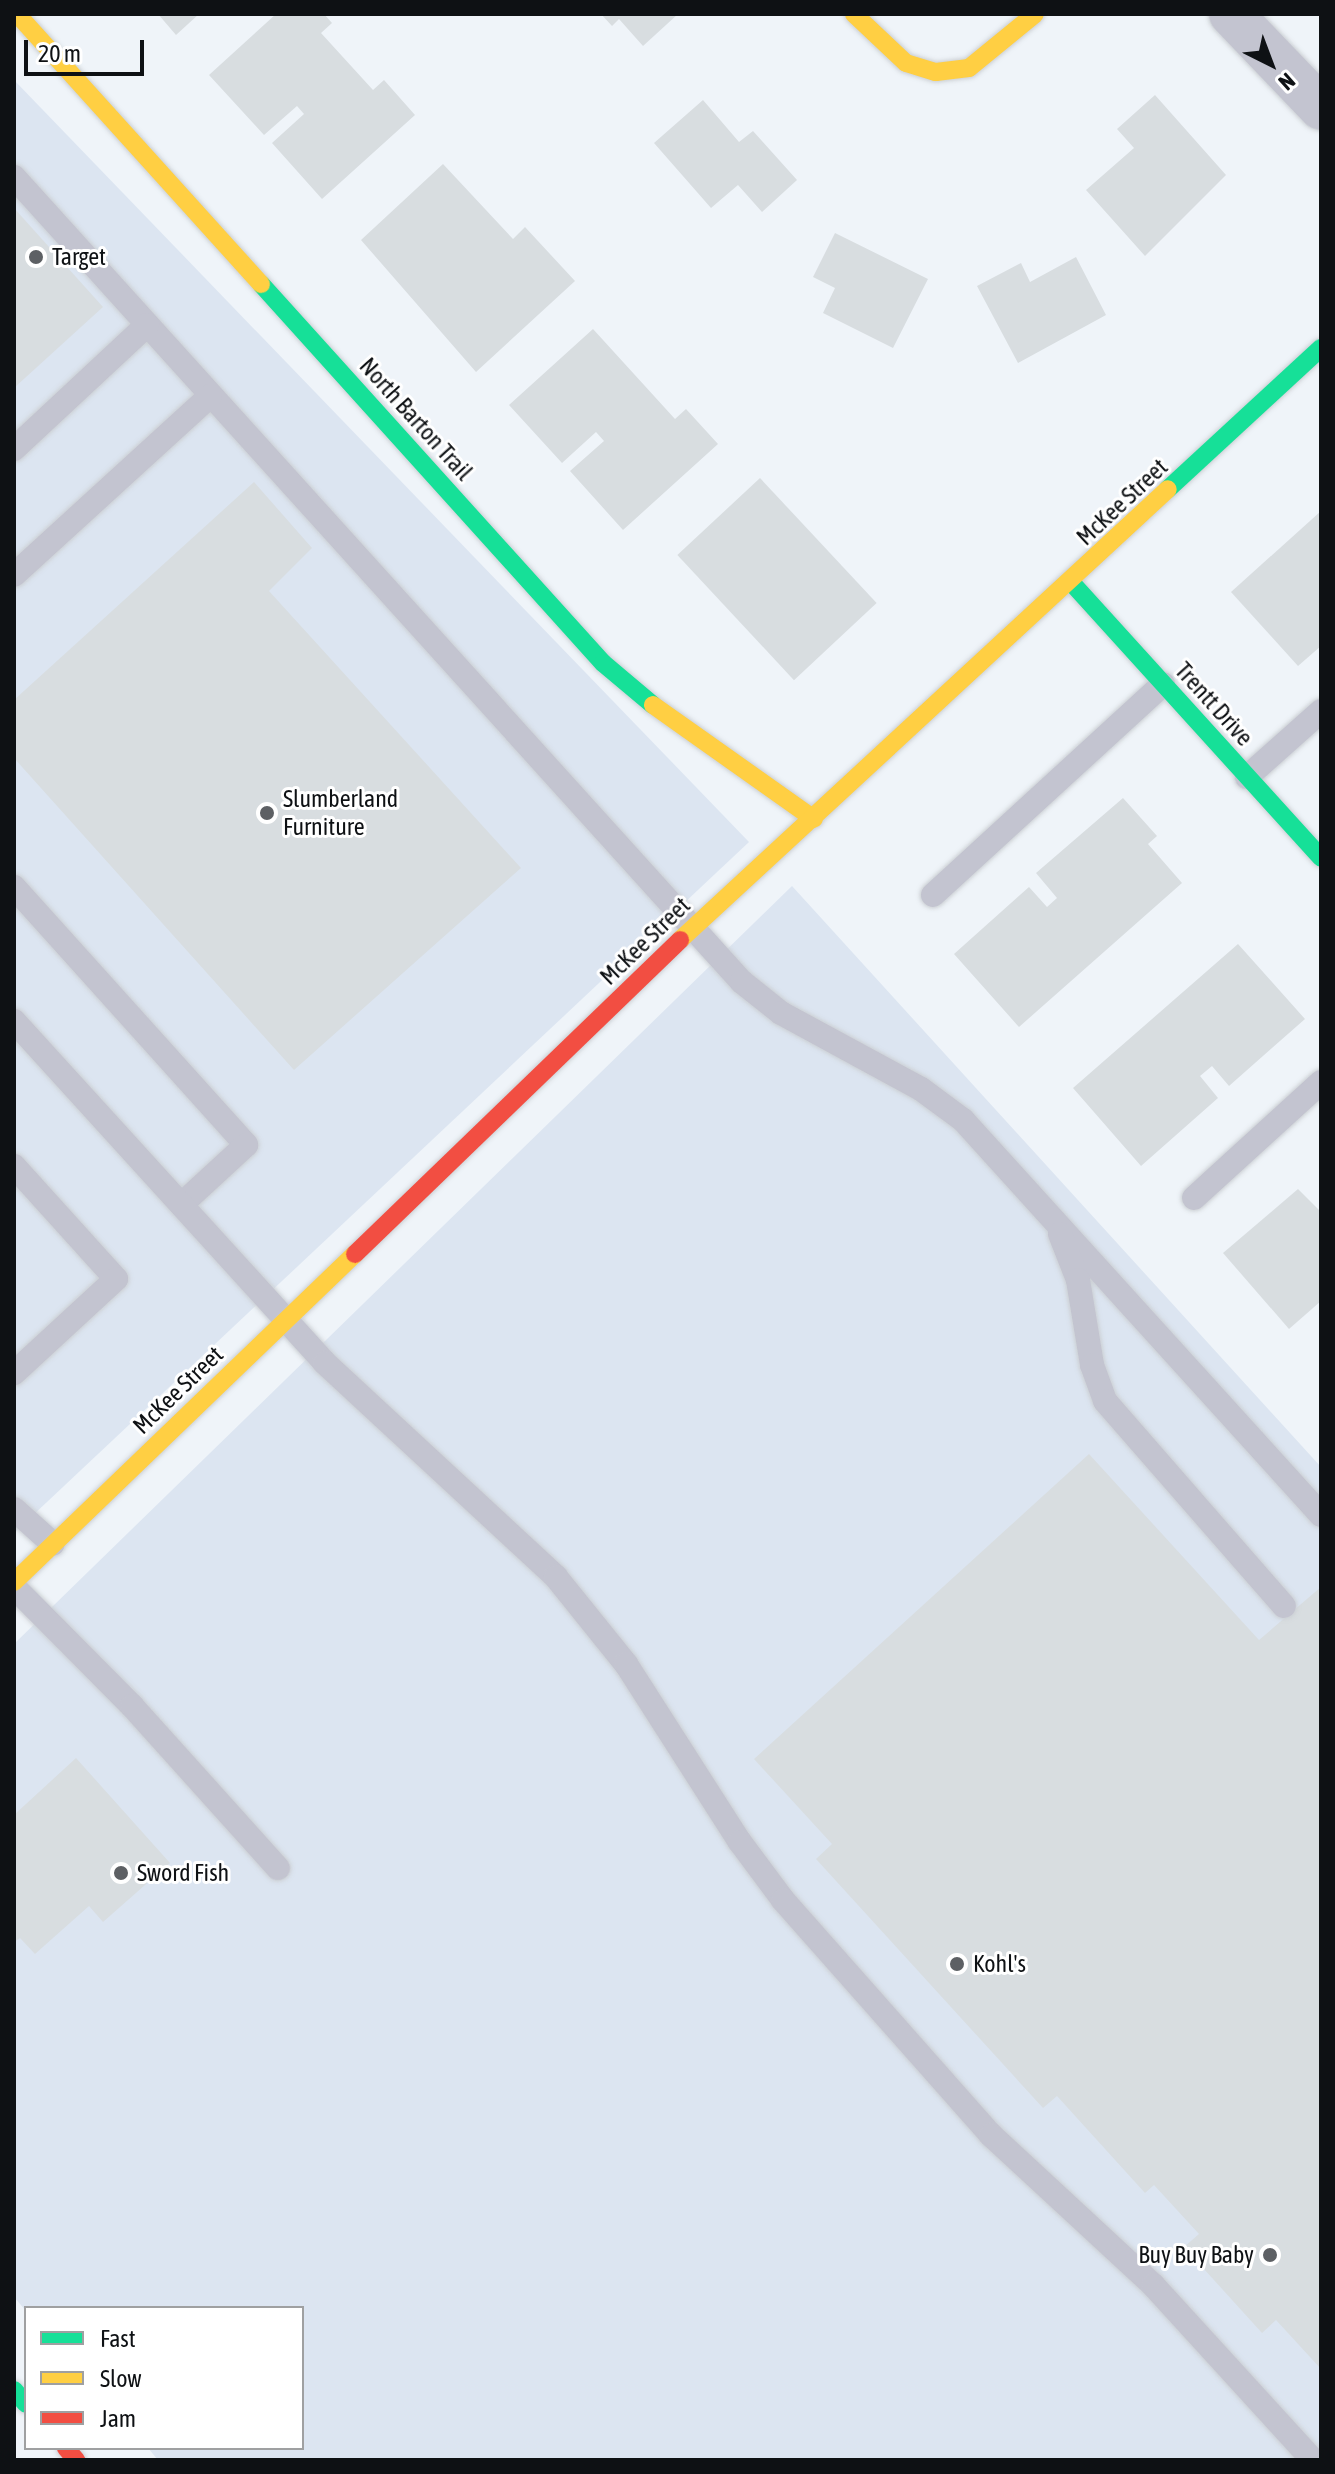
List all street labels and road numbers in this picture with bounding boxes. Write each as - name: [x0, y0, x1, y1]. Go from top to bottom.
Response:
- street label: North Barton Trail: [353, 352, 479, 486]
- street label: McKee Street: [1071, 453, 1173, 551]
- street label: Trentt Drive: [1169, 656, 1259, 752]
- street label: McKee Street: [594, 891, 696, 991]
- street label: McKee Street: [127, 1340, 229, 1440]

